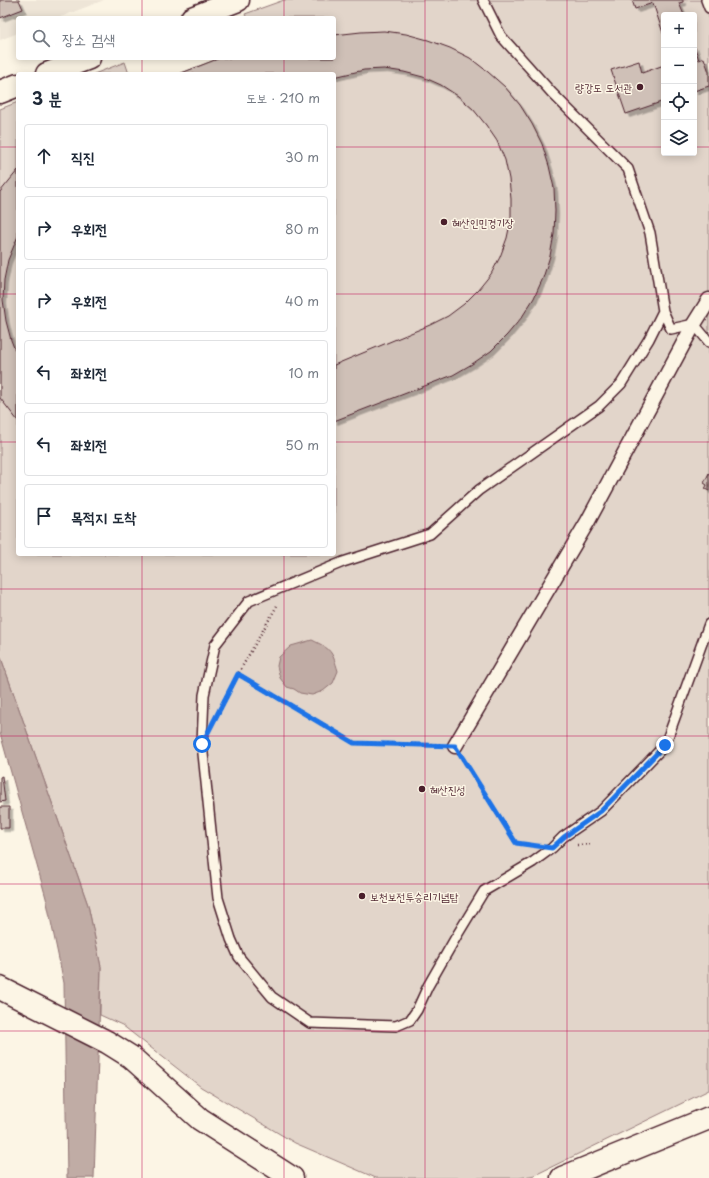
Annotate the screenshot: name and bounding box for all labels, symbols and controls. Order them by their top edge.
map controls [661,12,697,156]
button: + [661,12,697,48]
search box [16,16,336,60]
icon: search [30,27,52,49]
text: 장소 검색 [62,27,115,50]
button: − [661,48,697,84]
place label: 량강도 도서관 [575,79,632,96]
marker: 량강도 도서관 [635,82,645,92]
button: locate [661,84,697,120]
text: 3 분 [32,85,62,111]
text: 도보 · 210 m [246,88,320,107]
button: layers [661,120,697,156]
icon: ahead [33,145,55,167]
text: 직진 [71,145,95,168]
text: 30 m [285,147,319,166]
place label: 혜산인민경기장 [452,214,514,231]
icon: right [33,217,55,239]
text: 우회전 [71,217,107,240]
marker: 혜산인민경기장 [439,217,449,227]
text: 80 m [285,219,319,238]
icon: right [33,289,55,311]
text: 우회전 [71,289,107,312]
text: 40 m [285,291,319,310]
icon: left [33,361,55,383]
text: 좌회전 [71,361,107,384]
text: 10 m [289,363,319,382]
icon: left [33,433,55,455]
text: 좌회전 [71,433,107,456]
text: 50 m [285,435,319,454]
icon: arrive [33,505,55,527]
text: 목적지 도착 [71,505,136,528]
route start [193,735,211,753]
route end [656,736,674,754]
place label: 혜산진성 [430,781,465,798]
marker: 혜산진성 [417,784,427,794]
place label: 보천보전투승리기념탑 [370,888,459,905]
marker: 보천보전투승리기념탑 [357,891,367,901]

